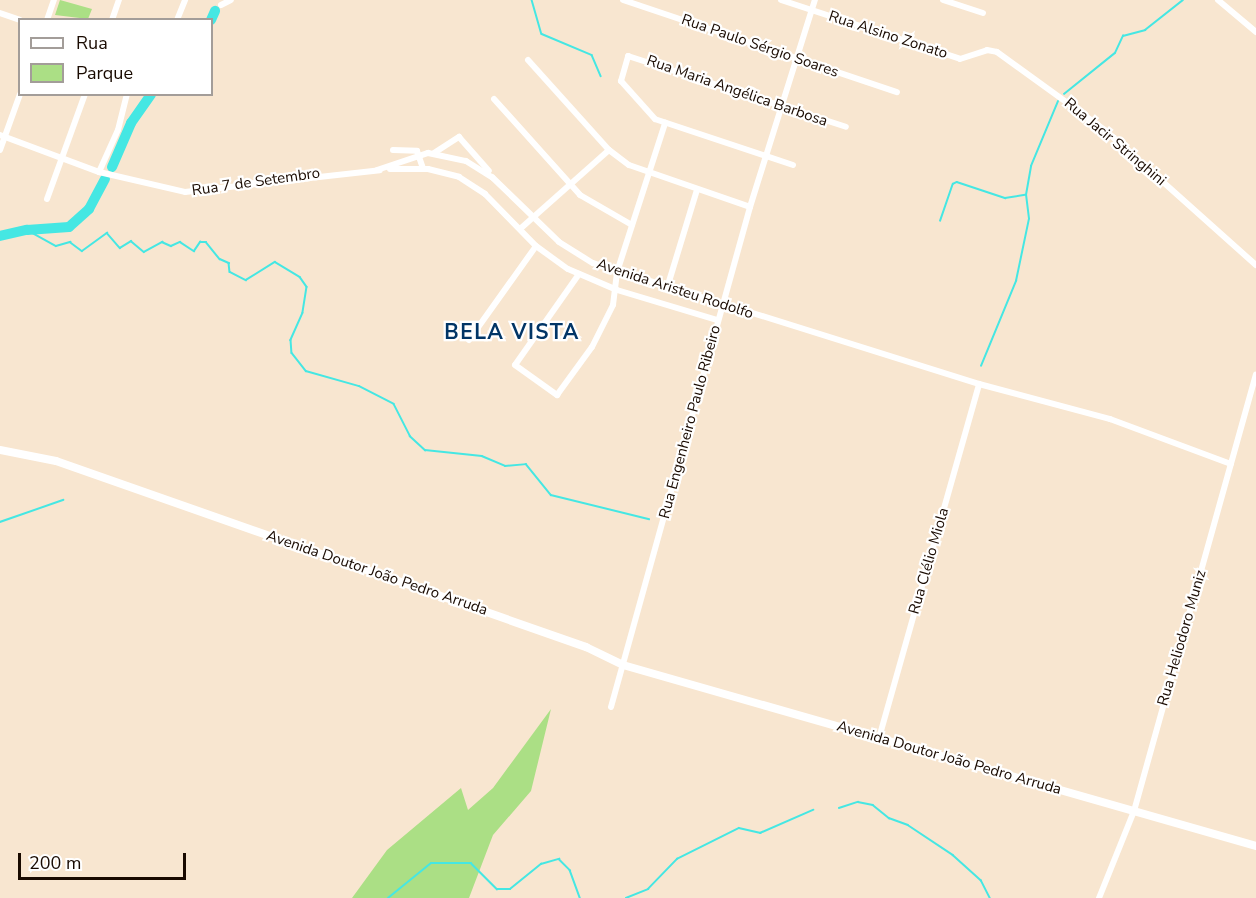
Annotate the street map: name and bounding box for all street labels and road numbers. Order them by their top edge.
street label: Rua Alsino Zonato [826,7,950,63]
street label: Rua Paulo Sérgio Soares [679,11,841,81]
street label: Rua Maria Angélica Barbosa [644,52,830,130]
street label: Rua Jacir Stringhini [1060,94,1170,190]
street label: Rua 7 de Setembro [191,164,321,200]
street label: Avenida Aristeu Rodolfo [594,255,756,323]
street label: Rua Engenheiro Paulo Ribeiro [655,323,725,521]
street label: Rua Clélio Miola [905,506,953,616]
street label: Avenida Doutor João Pedro Arruda [264,527,490,619]
street label: Rua Heliodoro Muniz [1154,568,1210,708]
street label: Avenida Doutor João Pedro Arruda [835,717,1063,799]

